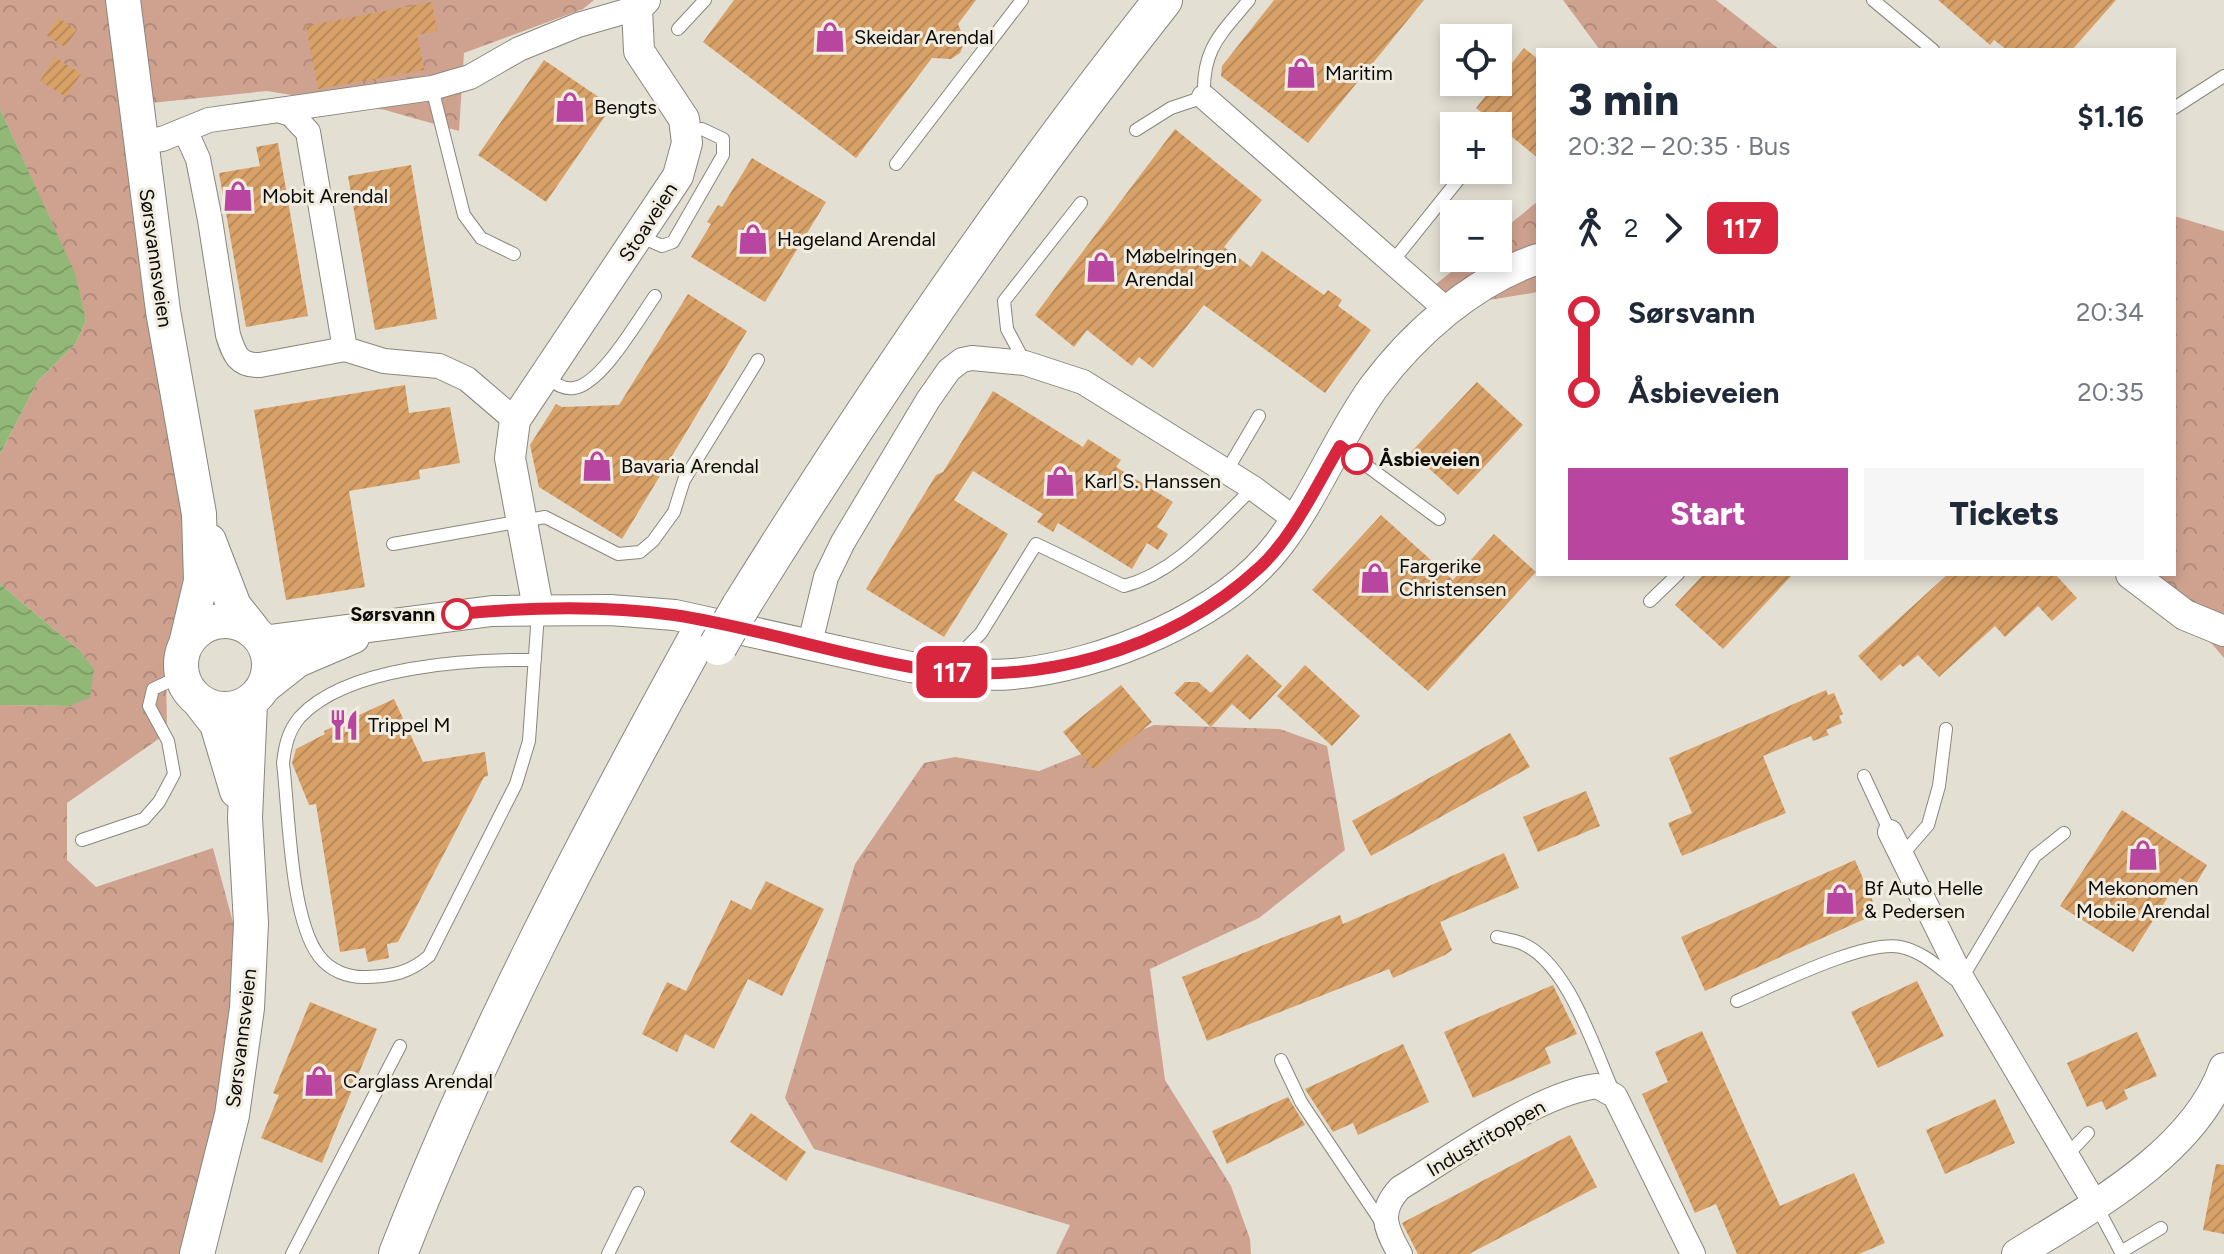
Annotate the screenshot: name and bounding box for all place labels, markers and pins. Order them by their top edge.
shop icon: Skeidar Arendal [813,20,847,54]
place label: Skeidar Arendal [854,25,994,49]
shop icon: Maritim [1284,56,1318,90]
place label: Maritim [1325,61,1393,85]
shop icon: Bengts [553,90,587,124]
place label: Bengts [594,95,657,119]
shop icon: Mobit Arendal [221,179,255,213]
place label: Mobit Arendal [262,184,388,208]
shop icon: Hageland Arendal [736,222,770,256]
place label: Hageland Arendal [777,227,936,251]
place label: Møbelringen Arendal [1125,244,1237,291]
shop icon: Møbelringen Arendal [1084,250,1118,284]
marker: Åsbieveien [1342,444,1372,474]
place label: Åsbieveien [1379,447,1480,471]
shop icon: Bavaria Arendal [580,449,614,483]
place label: Bavaria Arendal [621,454,759,478]
shop icon: Karl S. Hanssen [1043,464,1077,498]
place label: Karl S. Hanssen [1084,469,1221,493]
place label: Fargerike Christensen [1399,554,1506,601]
shop icon: Fargerike Christensen [1358,561,1392,595]
marker: Sørsvann [442,599,472,629]
place label: Sørsvann [350,602,435,626]
restaurant icon: Trippel M [327,708,361,742]
place label: Trippel M [368,713,450,737]
shop icon: Mekonomen Mobile Arendal [2126,838,2160,872]
place label: Bf Auto Helle & Pedersen [1864,876,1983,923]
place label: Mekonomen Mobile Arendal [2076,876,2210,923]
shop icon: Bf Auto Helle & Pedersen [1823,882,1857,916]
shop icon: Carglass Arendal [302,1064,336,1098]
place label: Carglass Arendal [343,1069,493,1093]

